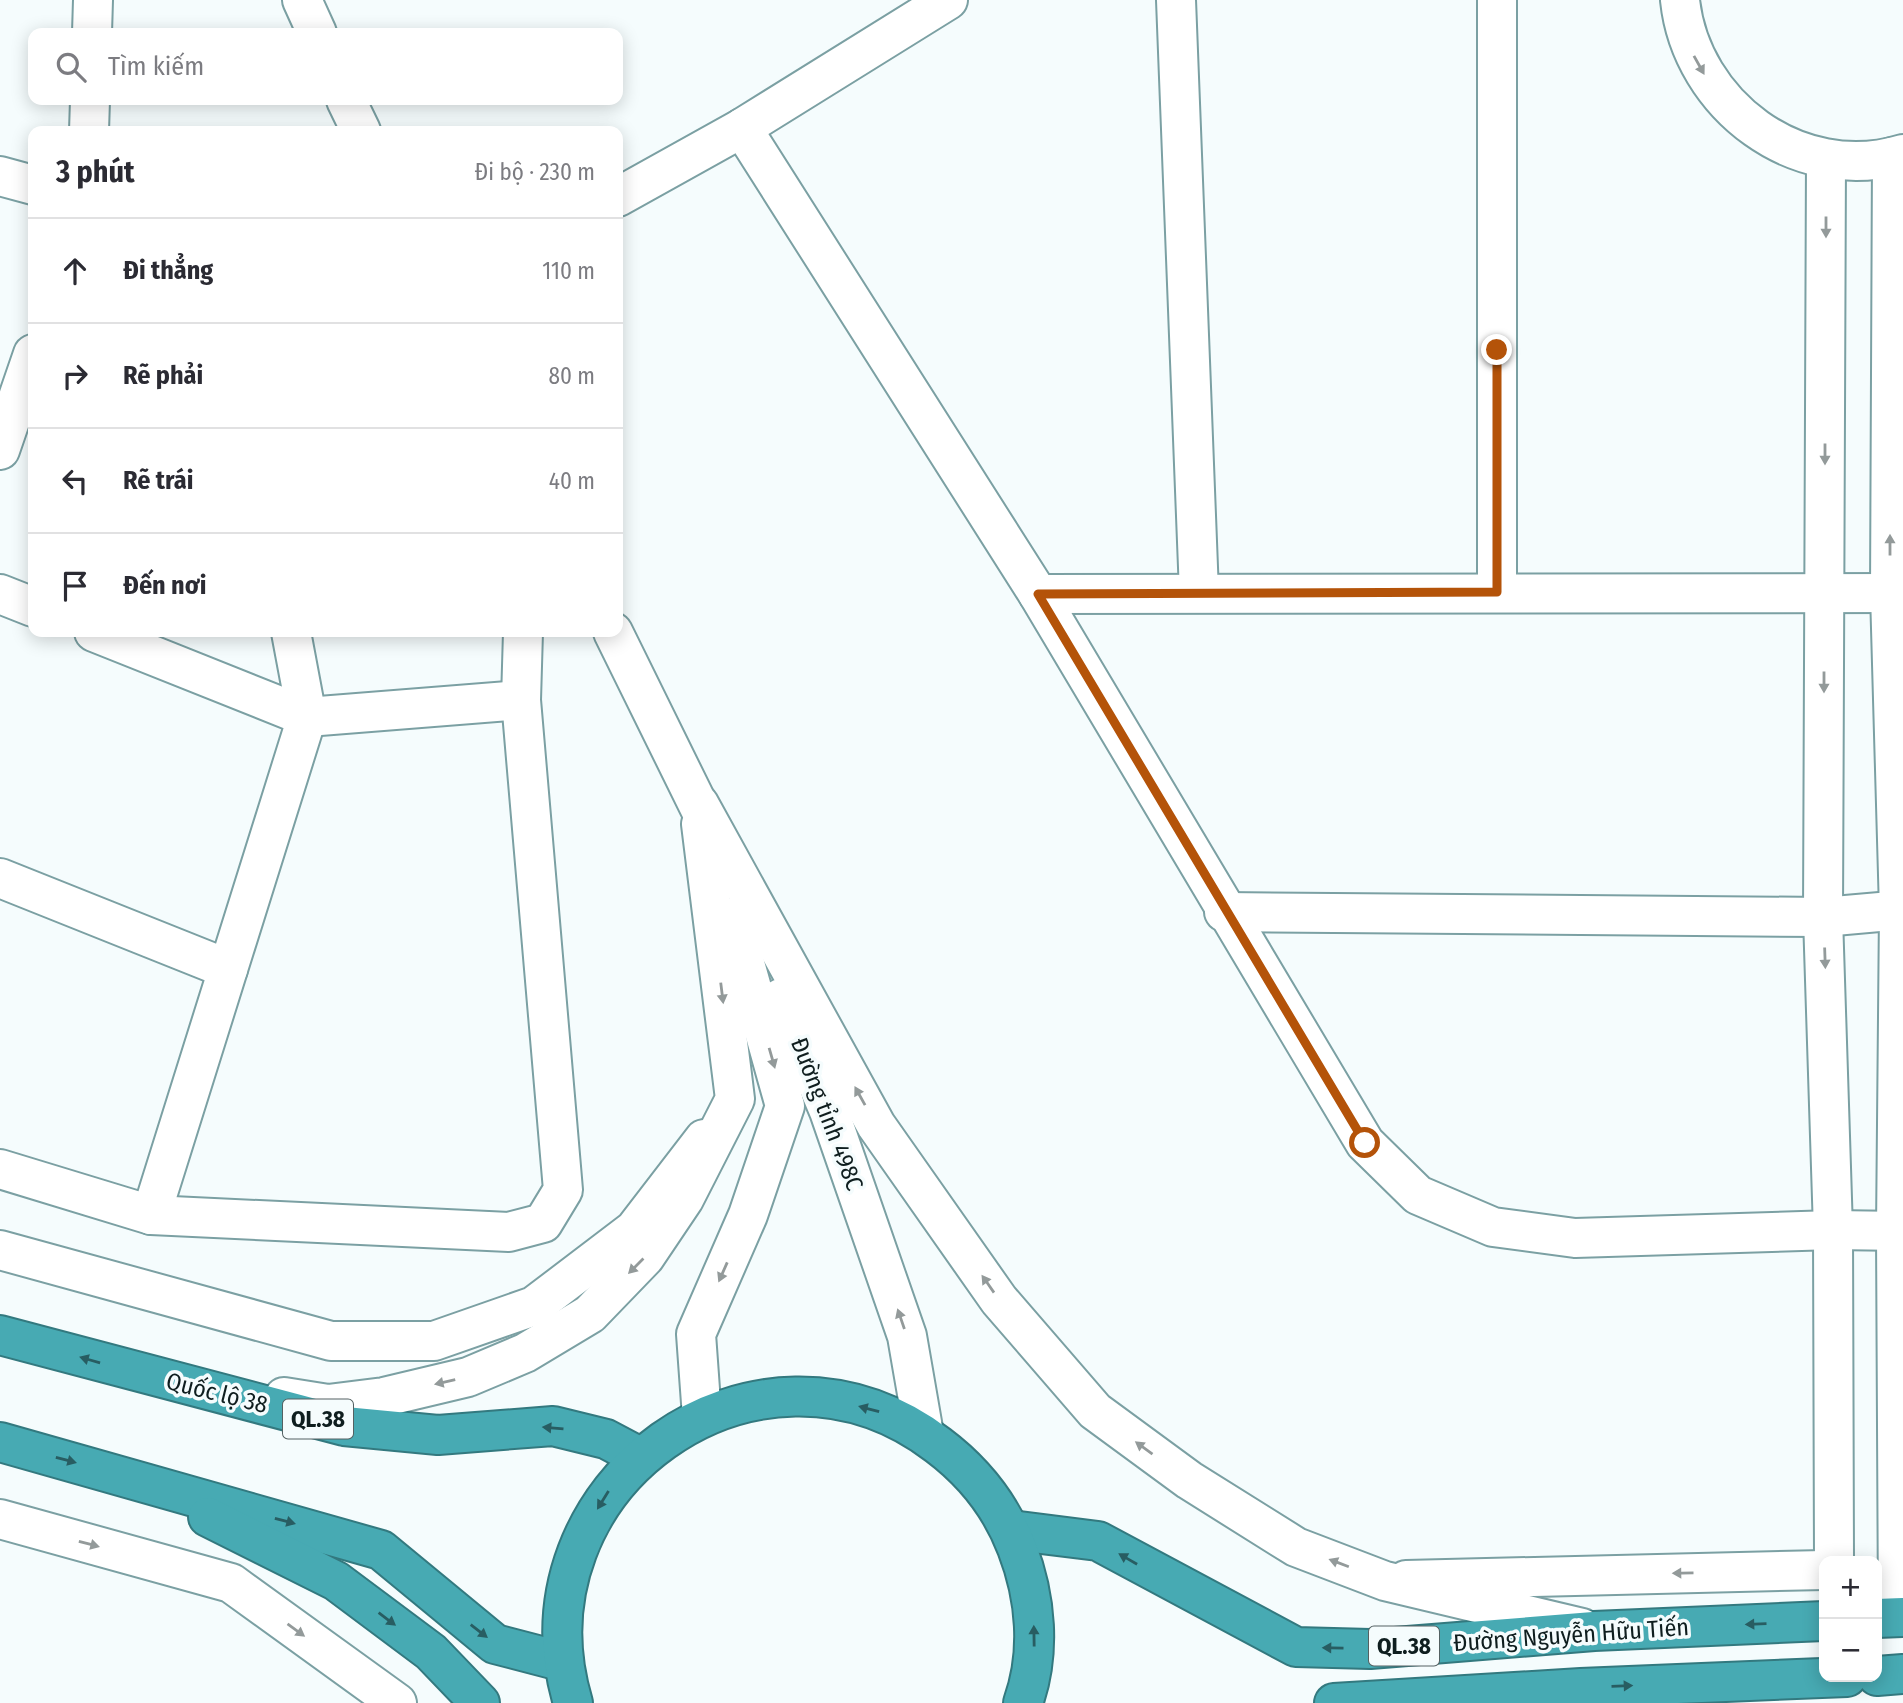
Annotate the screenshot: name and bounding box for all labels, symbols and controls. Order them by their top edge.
search box [28,28,623,105]
icon: search [52,48,90,86]
text: Tìm kiếm [108,51,204,82]
one-way arrow [1693,55,1705,75]
text: 3 phút [56,154,135,190]
text: Đi bộ · 230 m [475,158,595,186]
one-way arrow [1820,216,1832,238]
icon: ahead [56,252,94,290]
text: Đi thẳng [123,255,213,286]
text: 110 m [542,257,595,285]
route end [1481,334,1512,365]
icon: right [56,357,94,395]
text: Rẽ phải [123,360,203,391]
text: 80 m [548,362,595,390]
one-way arrow [1819,444,1831,466]
icon: left [56,462,94,500]
text: Rẽ trái [123,465,193,496]
text: 40 m [549,467,595,495]
one-way arrow [1884,533,1896,555]
icon: arrive [56,567,94,605]
text: Đến nơi [123,570,206,601]
one-way arrow [1818,671,1830,693]
one-way arrow [1819,948,1830,970]
one-way arrow [716,983,727,1005]
street label: Đường tỉnh 498C [785,1034,869,1194]
one-way arrow [767,1047,778,1069]
one-way arrow [854,1087,866,1106]
route start [1349,1127,1380,1158]
one-way arrow [628,1258,645,1275]
one-way arrow [717,1262,728,1283]
one-way arrow [981,1275,995,1293]
one-way arrow [895,1308,906,1329]
one-way arrow [79,1354,101,1365]
street label: Quốc lộ 38 [163,1367,271,1419]
one-way arrow [434,1377,456,1388]
road number: QL.38 [283,1400,353,1438]
one-way arrow [858,1403,880,1414]
one-way arrow [542,1422,564,1433]
one-way arrow [1135,1441,1153,1455]
one-way arrow [56,1456,77,1466]
one-way arrow [597,1490,610,1509]
one-way arrow [274,1516,296,1527]
one-way arrow [79,1539,101,1550]
one-way arrow [1119,1552,1138,1565]
map controls [1819,1556,1882,1682]
button: + [1819,1556,1882,1619]
one-way arrow [1328,1558,1349,1569]
one-way arrow [1671,1567,1693,1579]
one-way arrow [378,1612,396,1626]
street label: Đường Nguyễn Hữu Tiến [1452,1613,1690,1657]
one-way arrow [1745,1619,1767,1630]
button: − [1819,1619,1882,1682]
one-way arrow [287,1623,305,1637]
one-way arrow [469,1624,487,1639]
one-way arrow [1028,1625,1039,1647]
road number: QL.38 [1369,1626,1439,1666]
one-way arrow [1322,1642,1344,1654]
one-way arrow [1611,1680,1633,1691]

